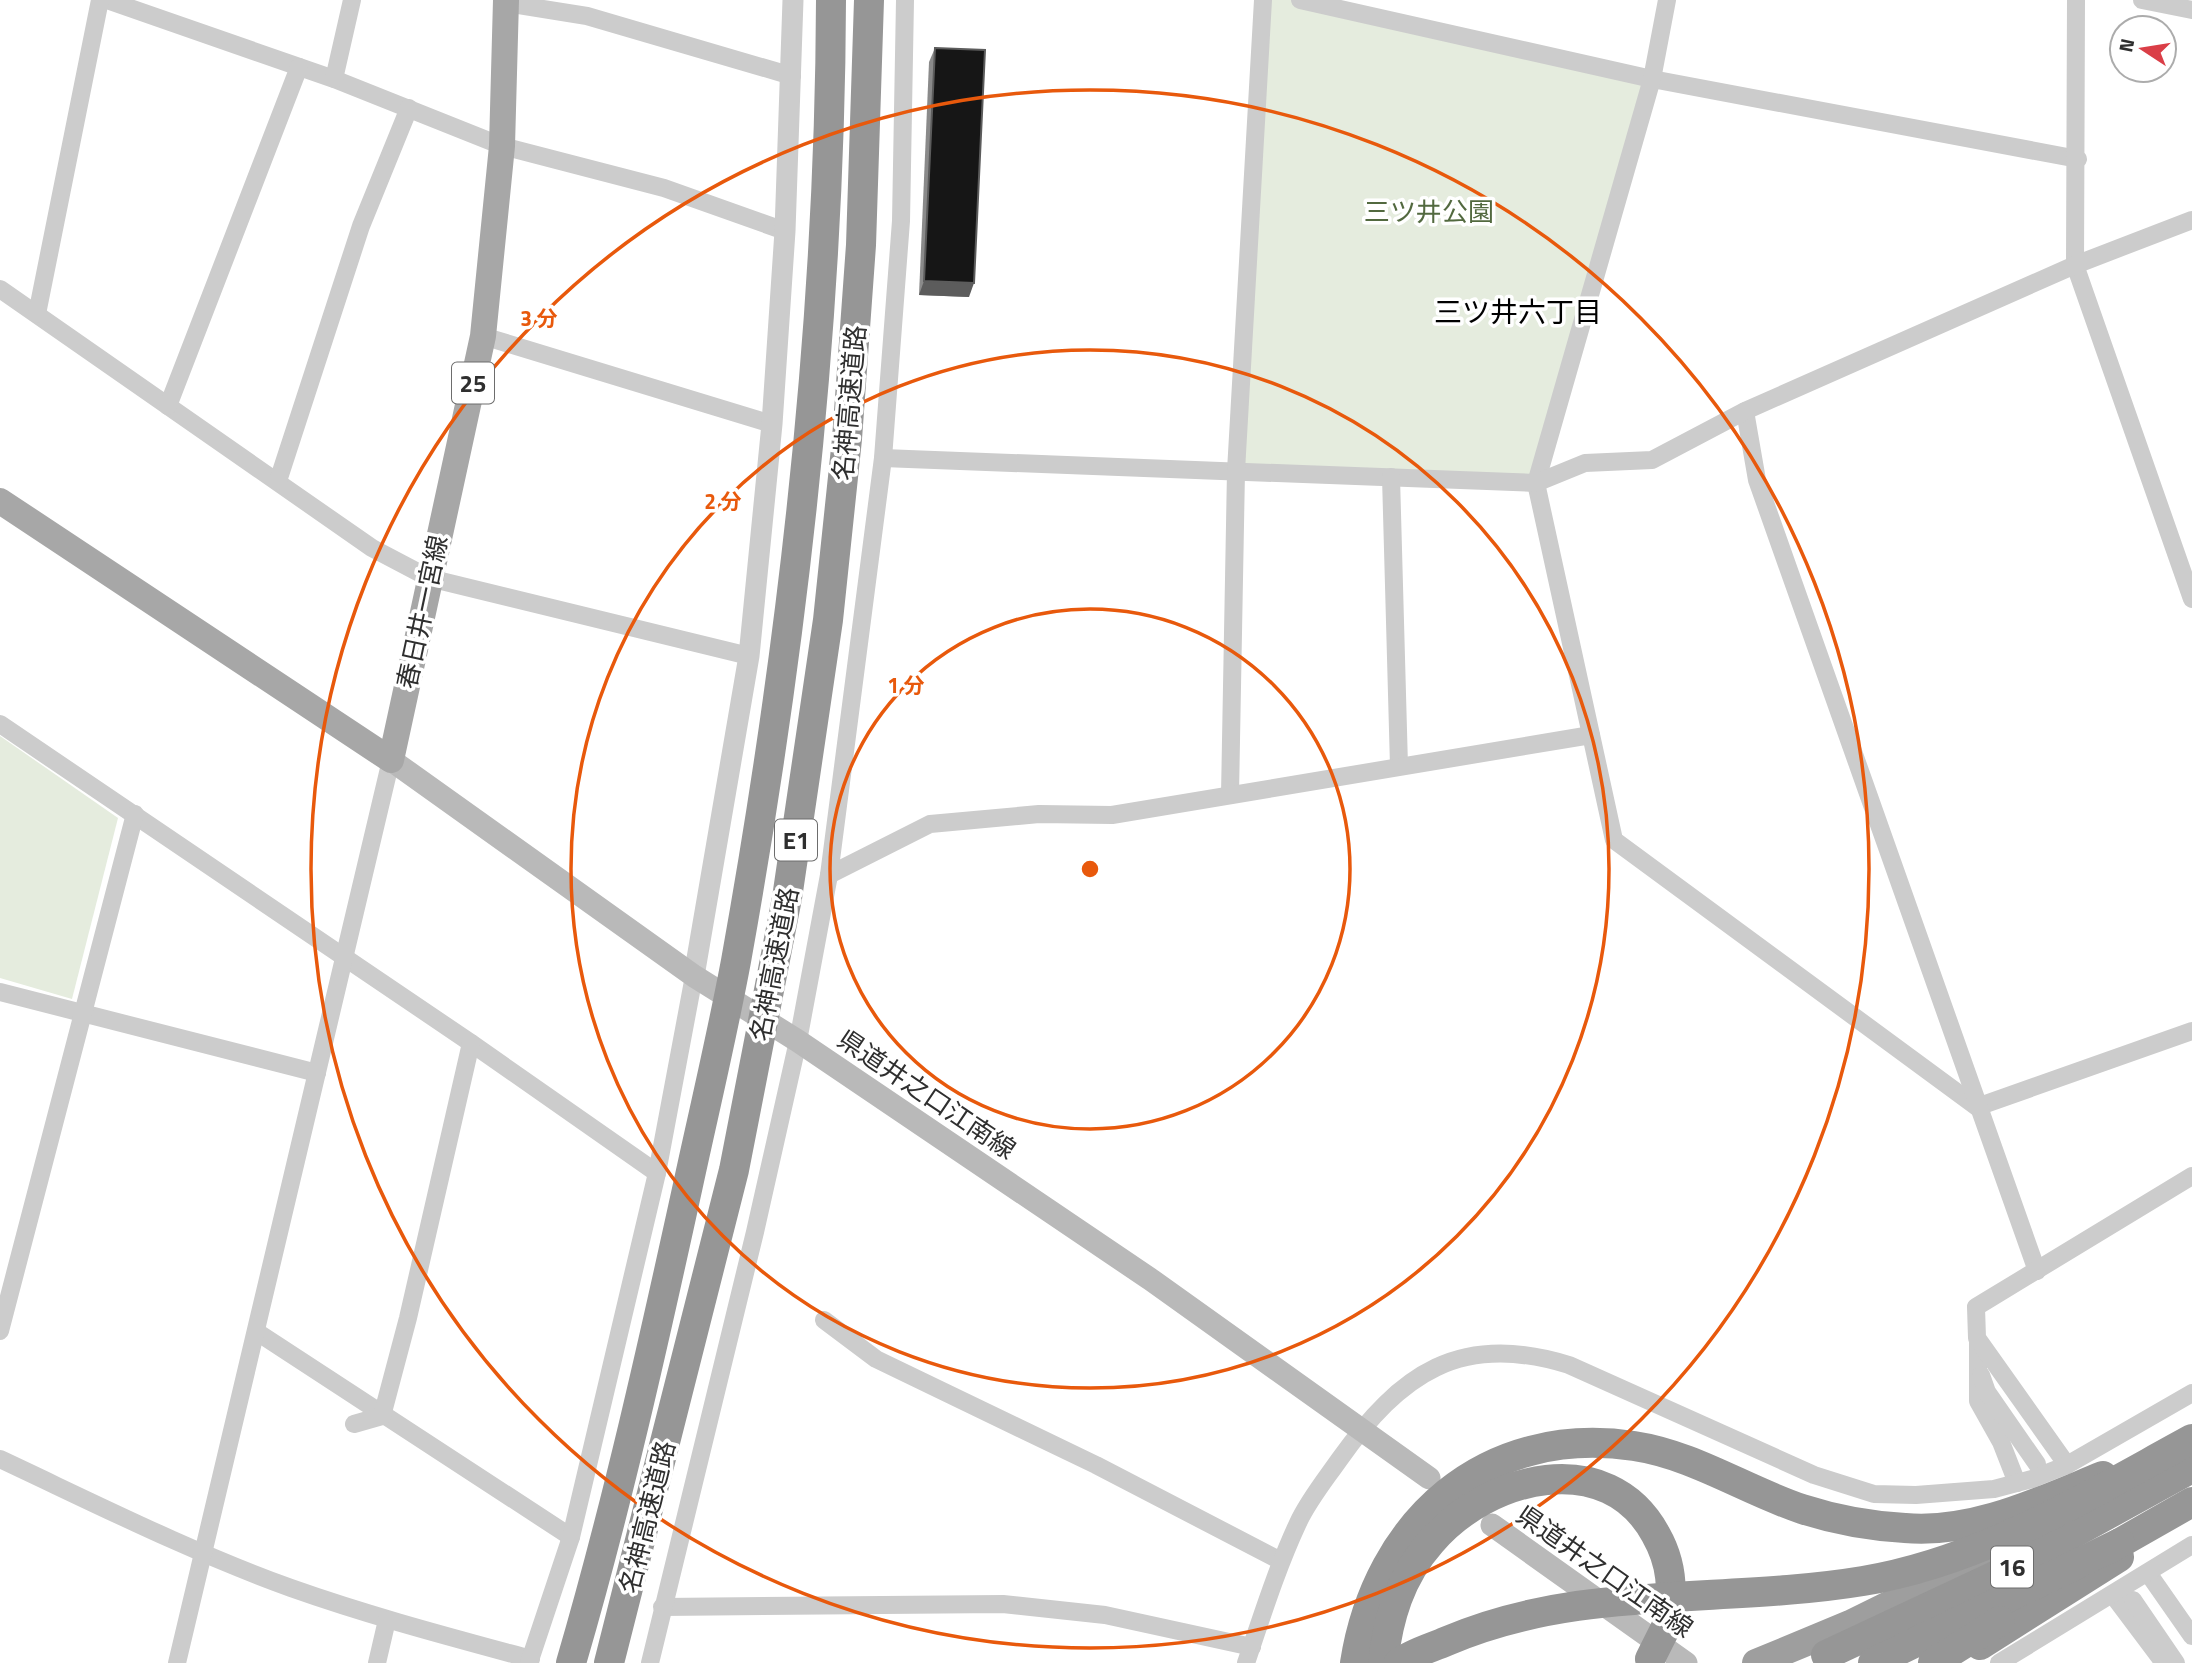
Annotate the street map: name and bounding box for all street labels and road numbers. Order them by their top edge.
street label: 名神高速道路 [823,324,875,482]
road number: 25 [452,362,494,404]
street label: 春日井一宮線 [387,532,457,692]
road number: E1 [775,820,817,860]
street label: 名神高速道路 [740,884,808,1044]
street label: 県道井之口江南線 [830,1020,1024,1168]
street label: 名神高速道路 [609,1437,685,1597]
street label: 県道井之口江南線 [1509,1495,1701,1647]
road number: 16 [1991,1546,2033,1588]

